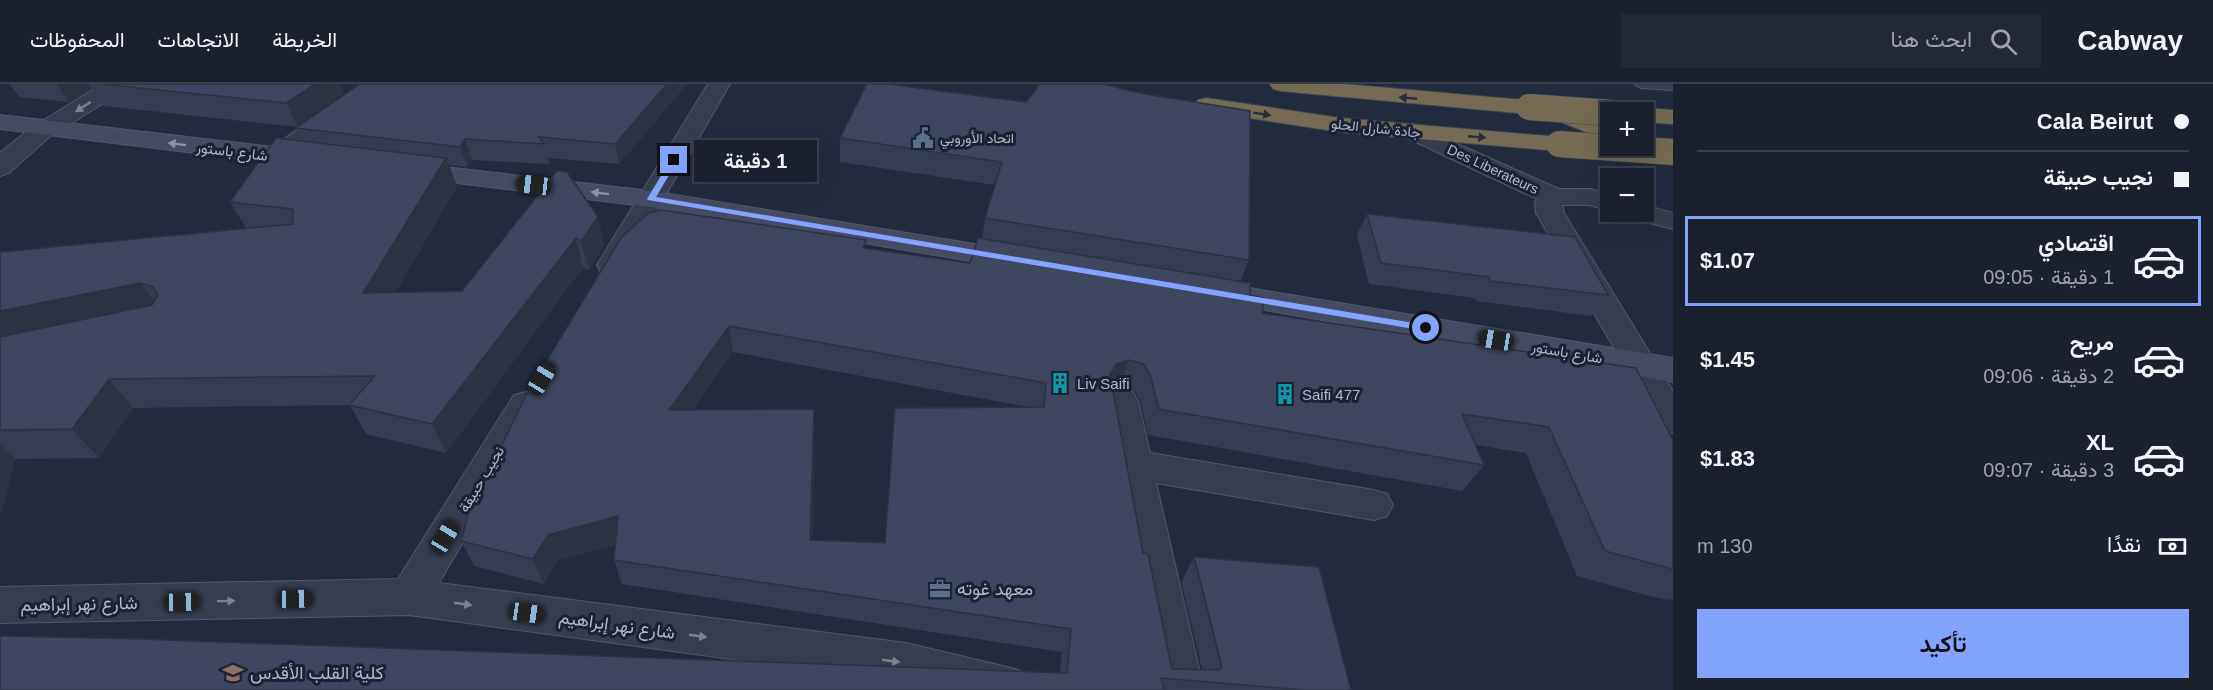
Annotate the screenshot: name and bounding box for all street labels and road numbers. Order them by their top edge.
street label: جادة شارل الحلو [1330,115,1421,143]
street label: شارع باستور [194,138,269,167]
street label: Des Liberateurs [1445,141,1541,197]
street label: شارع باستور [1529,337,1604,370]
street label: نجيب حبيقة [455,443,508,516]
street label: شارع نهر إبراهيم [20,593,138,617]
street label: شارع نهر إبراهيم [557,607,676,645]

